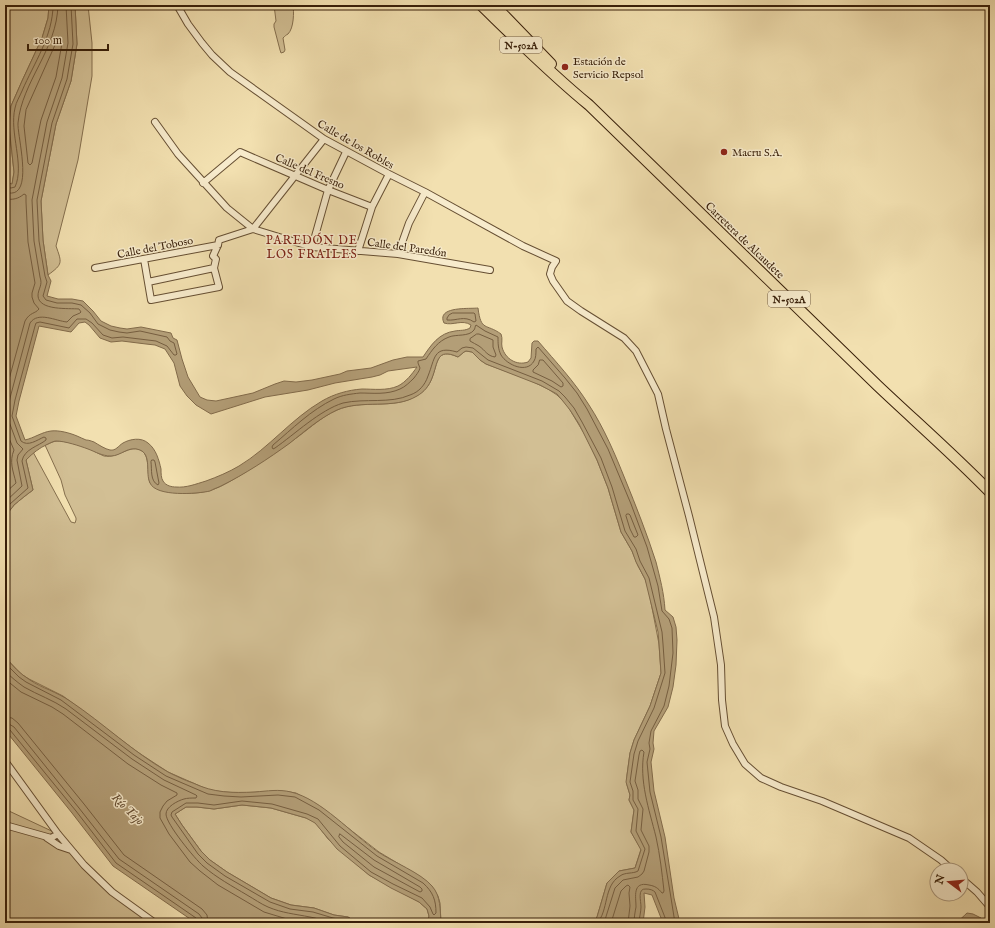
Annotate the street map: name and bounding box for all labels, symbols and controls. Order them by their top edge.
scale bar [28,26,108,52]
text: 100 m [34,33,62,48]
road number: N-502A [500,37,542,53]
place label: Estación de Servicio Repsol [573,55,644,82]
marker: Estación de Servicio Repsol [560,62,570,72]
street label: Calle de los Robles [315,117,397,173]
place label: Macru S.A. [732,146,782,160]
marker: Macru S.A. [719,147,729,157]
street label: Calle del Fresno [273,151,346,193]
street label: Carretera de Alcaudete [702,199,787,282]
district label: PAREDÓN DE LOS FRAILES [266,232,358,262]
street label: Calle del Toboso [116,234,194,262]
street label: Calle del Paredón [366,235,448,261]
road number: N-502A [768,291,810,307]
water label: Río Tajo [108,790,147,829]
north arrow [929,862,969,902]
text: N [932,873,949,887]

